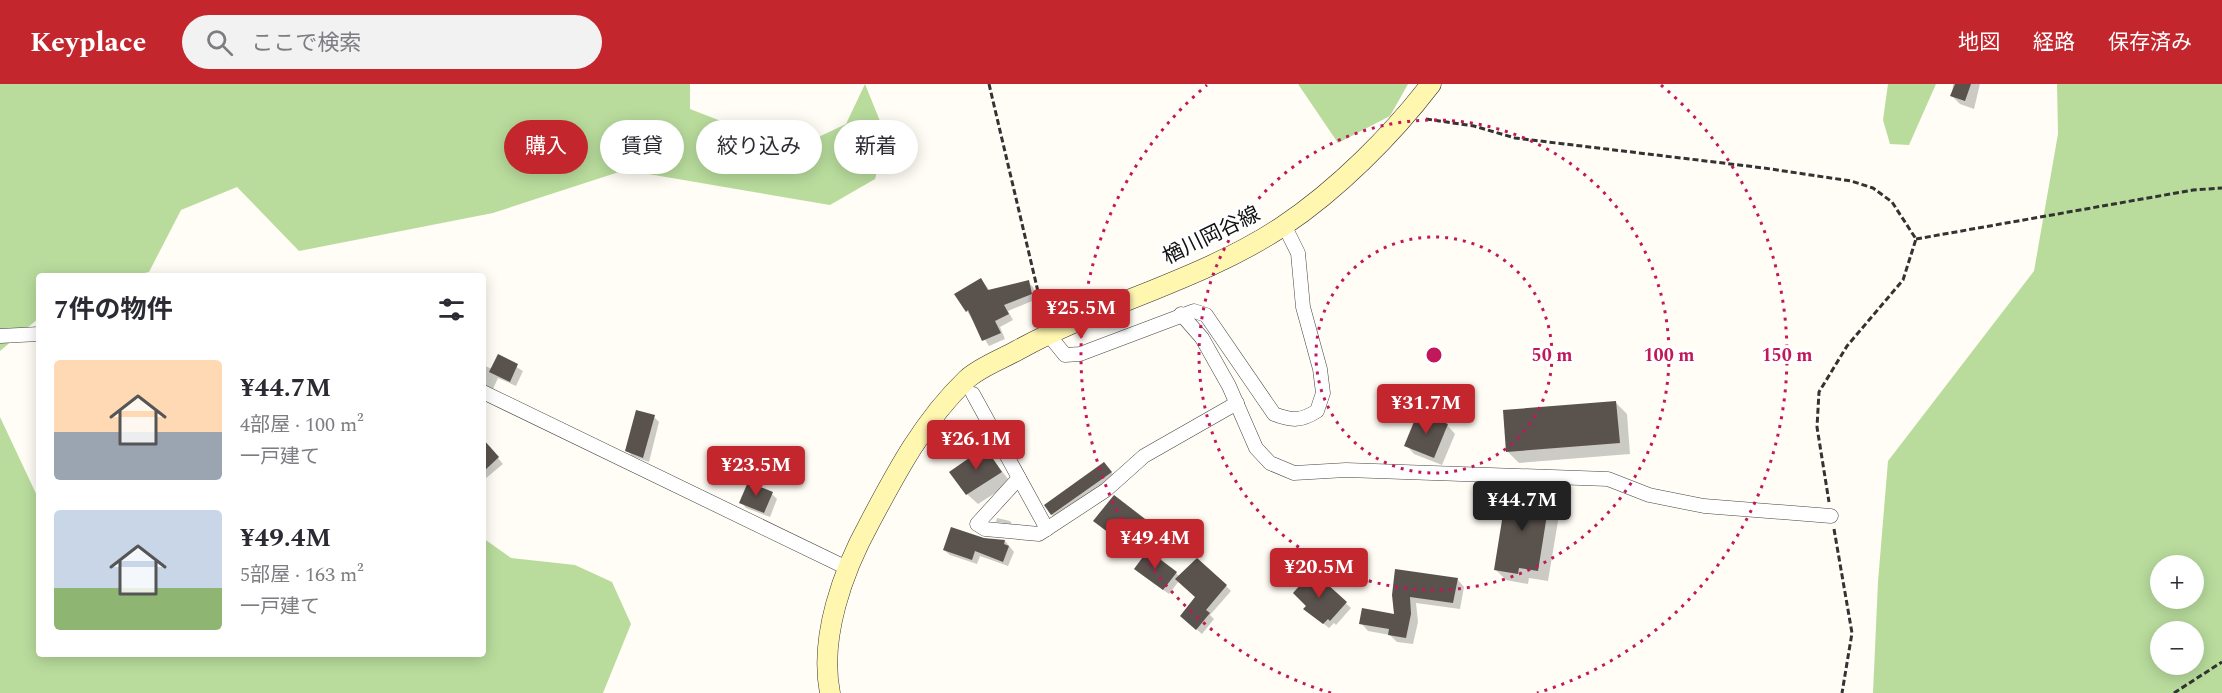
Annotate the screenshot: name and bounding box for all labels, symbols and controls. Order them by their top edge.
search box [182,15,602,69]
text: Keyplace [30,21,146,64]
icon: search [203,26,236,59]
text: ここで検索 [251,27,361,60]
text: 地図 [1958,27,2000,59]
text: 経路 [2033,27,2075,59]
text: 保存済み [2108,27,2192,59]
chip: 購入 [504,120,588,174]
chip: 賃貸 [600,120,684,174]
chip: 絞り込み [696,120,822,174]
chip: 新着 [834,120,918,174]
street label: 楢川岡谷線 [1157,199,1266,273]
pin: ¥25.5M [1032,289,1130,340]
text: 7件の物件 [54,290,173,330]
icon: filters [435,293,468,326]
text: ¥25.5M [1046,293,1116,323]
text: 50 m [1532,342,1572,369]
text: 100 m [1643,342,1695,369]
text: 150 m [1761,342,1813,369]
centre of rings [1424,345,1444,365]
text: ¥44.7M [240,368,331,408]
icon: home [102,384,174,456]
pin: ¥31.7M [1377,384,1475,435]
text: ¥31.7M [1391,388,1461,418]
text: 4部屋 · 100 m² [240,410,364,440]
pin: ¥26.1M [927,420,1025,471]
text: ¥26.1M [941,424,1011,454]
text: 一戸建て [240,442,320,472]
pin: ¥23.5M [707,446,805,497]
text: ¥23.5M [721,450,791,480]
pin: ¥44.7M [1473,481,1571,532]
text: ¥44.7M [1487,485,1557,515]
text: ¥49.4M [240,518,331,558]
pin: ¥49.4M [1106,519,1204,570]
text: ¥49.4M [1120,523,1190,553]
icon: home [102,534,174,606]
pin: ¥20.5M [1270,548,1368,599]
text: ¥20.5M [1284,552,1354,582]
map controls [2150,555,2204,675]
button: + [2150,555,2204,609]
text: 5部屋 · 163 m² [240,560,364,590]
text: 一戸建て [240,592,320,622]
button: − [2150,621,2204,675]

